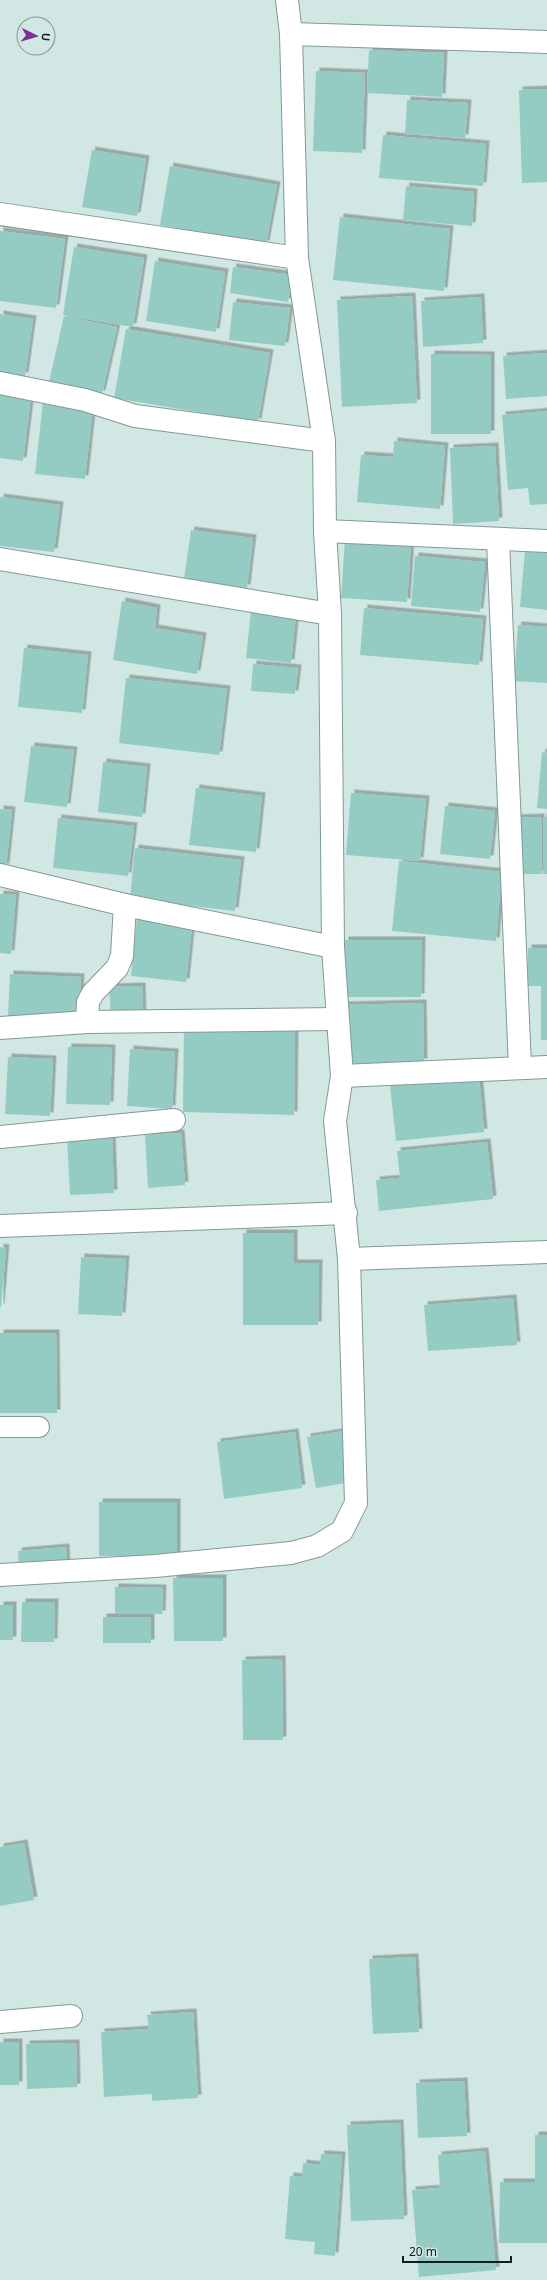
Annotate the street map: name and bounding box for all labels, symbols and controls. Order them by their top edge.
north arrow [16,16,56,56]
text: U [39,32,54,42]
scale bar [403,2238,511,2264]
text: 20 m [409,2243,437,2260]

